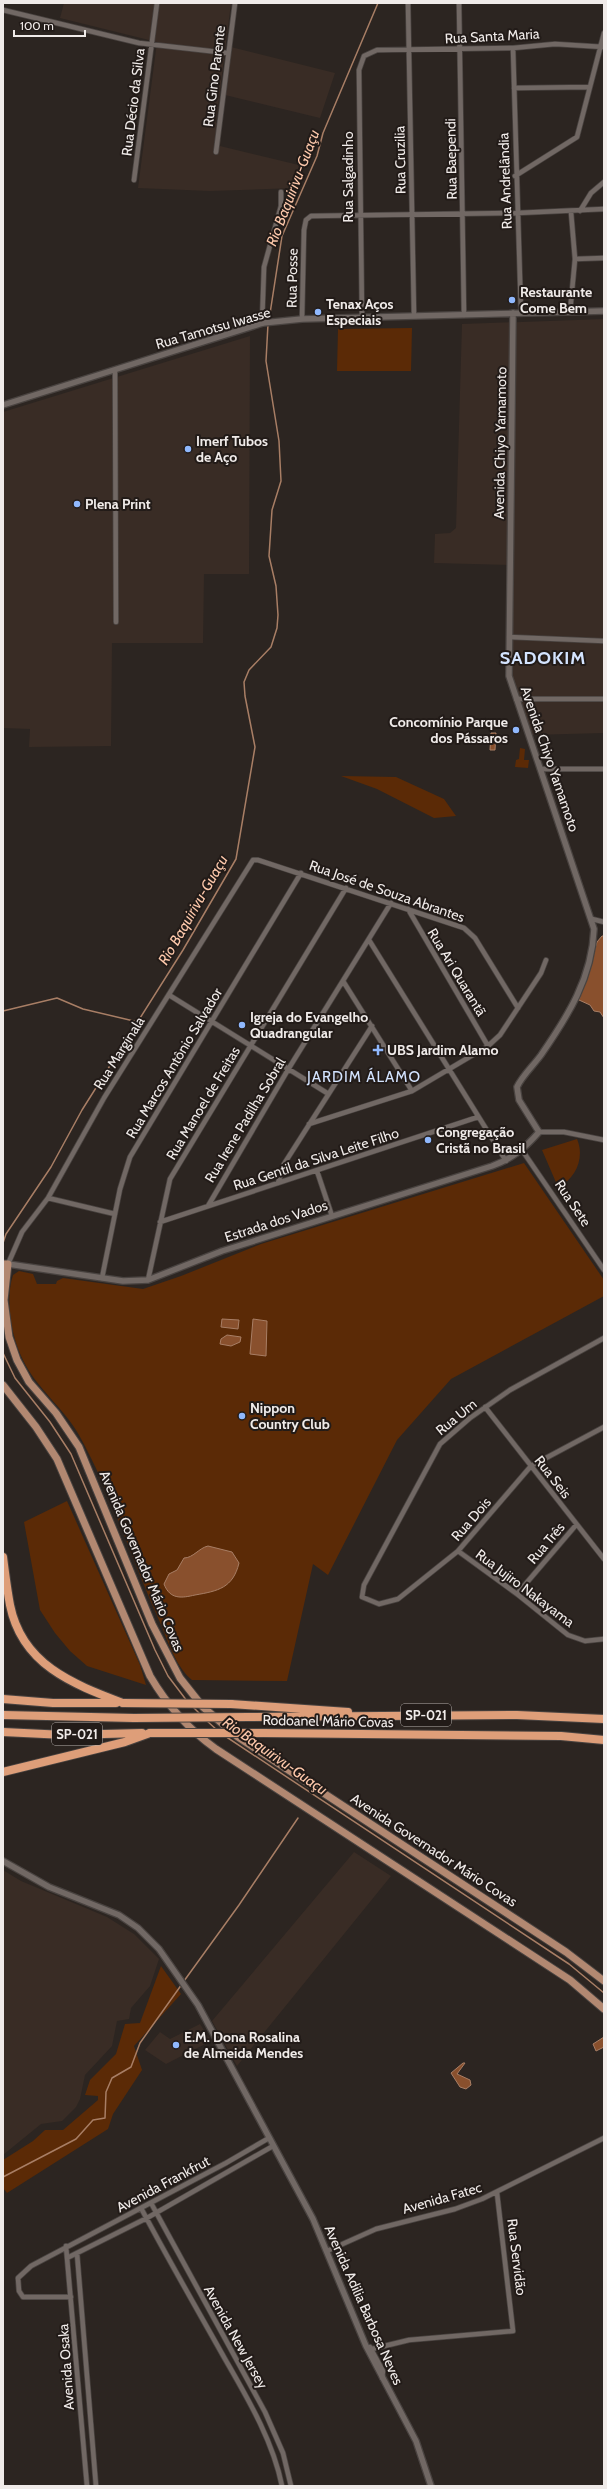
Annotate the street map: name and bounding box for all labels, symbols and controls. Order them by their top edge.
scale bar [14,12,85,38]
text: 100 m [20,18,54,33]
street label: Rua Gino Parente [199,24,229,128]
street label: Rua Santa Maria [444,25,540,47]
street label: Rua Décio da Silva [117,47,149,157]
street label: Rua Baependi [441,118,461,200]
street label: Rua Cruzilia [390,125,410,194]
water label: Rio Baquirivu-Guaçu [262,127,324,249]
street label: Rua Salgadinho [339,131,357,223]
street label: Rua Andrelândia [494,132,516,229]
street label: Rua Posse [282,248,302,308]
place label: Restaurante Come Bem [520,283,592,317]
place label: Tenax Aços Especiais [326,295,394,329]
marker: Restaurante Come Bem [507,295,517,305]
street label: Rua Tamotsu Iwasse [153,303,273,353]
marker: Tenax Aços Especiais [313,307,323,317]
street label: Avenida Chiyo Yamamoto [490,366,510,519]
place label: Imerf Tubos de Aço [196,432,268,466]
marker: Imerf Tubos de Aço [183,444,193,454]
place label: Plena Print [85,495,151,513]
marker: Plena Print [72,499,82,509]
district label: SADOKIM [500,647,586,669]
street label: Avenida Chiyo Yamamoto [517,684,583,834]
place label: Concomínio Parque dos Pássaros [389,713,508,747]
marker: Concomínio Parque dos Pássaros [511,725,521,735]
water label: Rio Baquirivu-Guaçu [154,852,232,968]
street label: Rua José de Souza Abrantes [307,856,467,926]
street label: Rua Ari Quarantã [424,925,491,1020]
street label: Rua Marcos Antônio Salvador [122,984,226,1142]
place label: Igreja do Evangelho Quadrangular [250,1008,368,1042]
street label: Rua Marginala [89,1013,149,1093]
marker: Igreja do Evangelho Quadrangular [237,1020,247,1030]
place label: UBS Jardim Alamo [387,1041,498,1059]
street label: Rua Manoel de Freitas [162,1043,244,1163]
marker: UBS Jardim Alamo [372,1044,384,1056]
street label: Rua Irene Padilha Sobral [201,1054,290,1186]
district label: JARDIM ÁLAMO [306,1067,421,1086]
place label: Congregação Cristã no Brasil [436,1123,526,1157]
street label: Rua Gentil da Silva Leite Filho [231,1124,401,1194]
marker: Congregação Cristã no Brasil [423,1135,433,1145]
street label: Rua Sete [551,1176,595,1230]
street label: Estrada dos Vados [222,1196,330,1246]
street label: Rua Um [432,1395,480,1439]
place label: Nippon Country Club [250,1399,330,1433]
marker: Nippon Country Club [237,1411,247,1421]
street label: Rua Seis [531,1452,575,1502]
street label: Avenida Governador Mário Covas [96,1468,188,1654]
street label: Rua Dois [447,1493,495,1545]
street label: Rua Três [523,1518,569,1568]
street label: Rua Jujiro Nakayama [472,1545,578,1631]
road number: SP-021 [401,1704,451,1726]
street label: Rodoanel Mário Covas [262,1711,394,1731]
water label: Rio Baquirivu-Guaçu [219,1713,331,1799]
road number: SP-021 [52,1723,102,1745]
street label: Avenida Governador Mário Covas [347,1789,521,1911]
place label: E.M. Dona Rosalina de Almeida Mendes [184,2028,303,2062]
marker: E.M. Dona Rosalina de Almeida Mendes [171,2040,181,2050]
street label: Avenida Frankfrut [113,2152,213,2216]
street label: Avenida Fatec [400,2178,484,2218]
street label: Rua Servidão [503,2218,531,2297]
street label: Avenida Adilia Barbosa Neves [321,2222,407,2388]
street label: Avenida New Jersey [200,2282,272,2392]
street label: Avenida Osaka [54,2323,78,2411]

